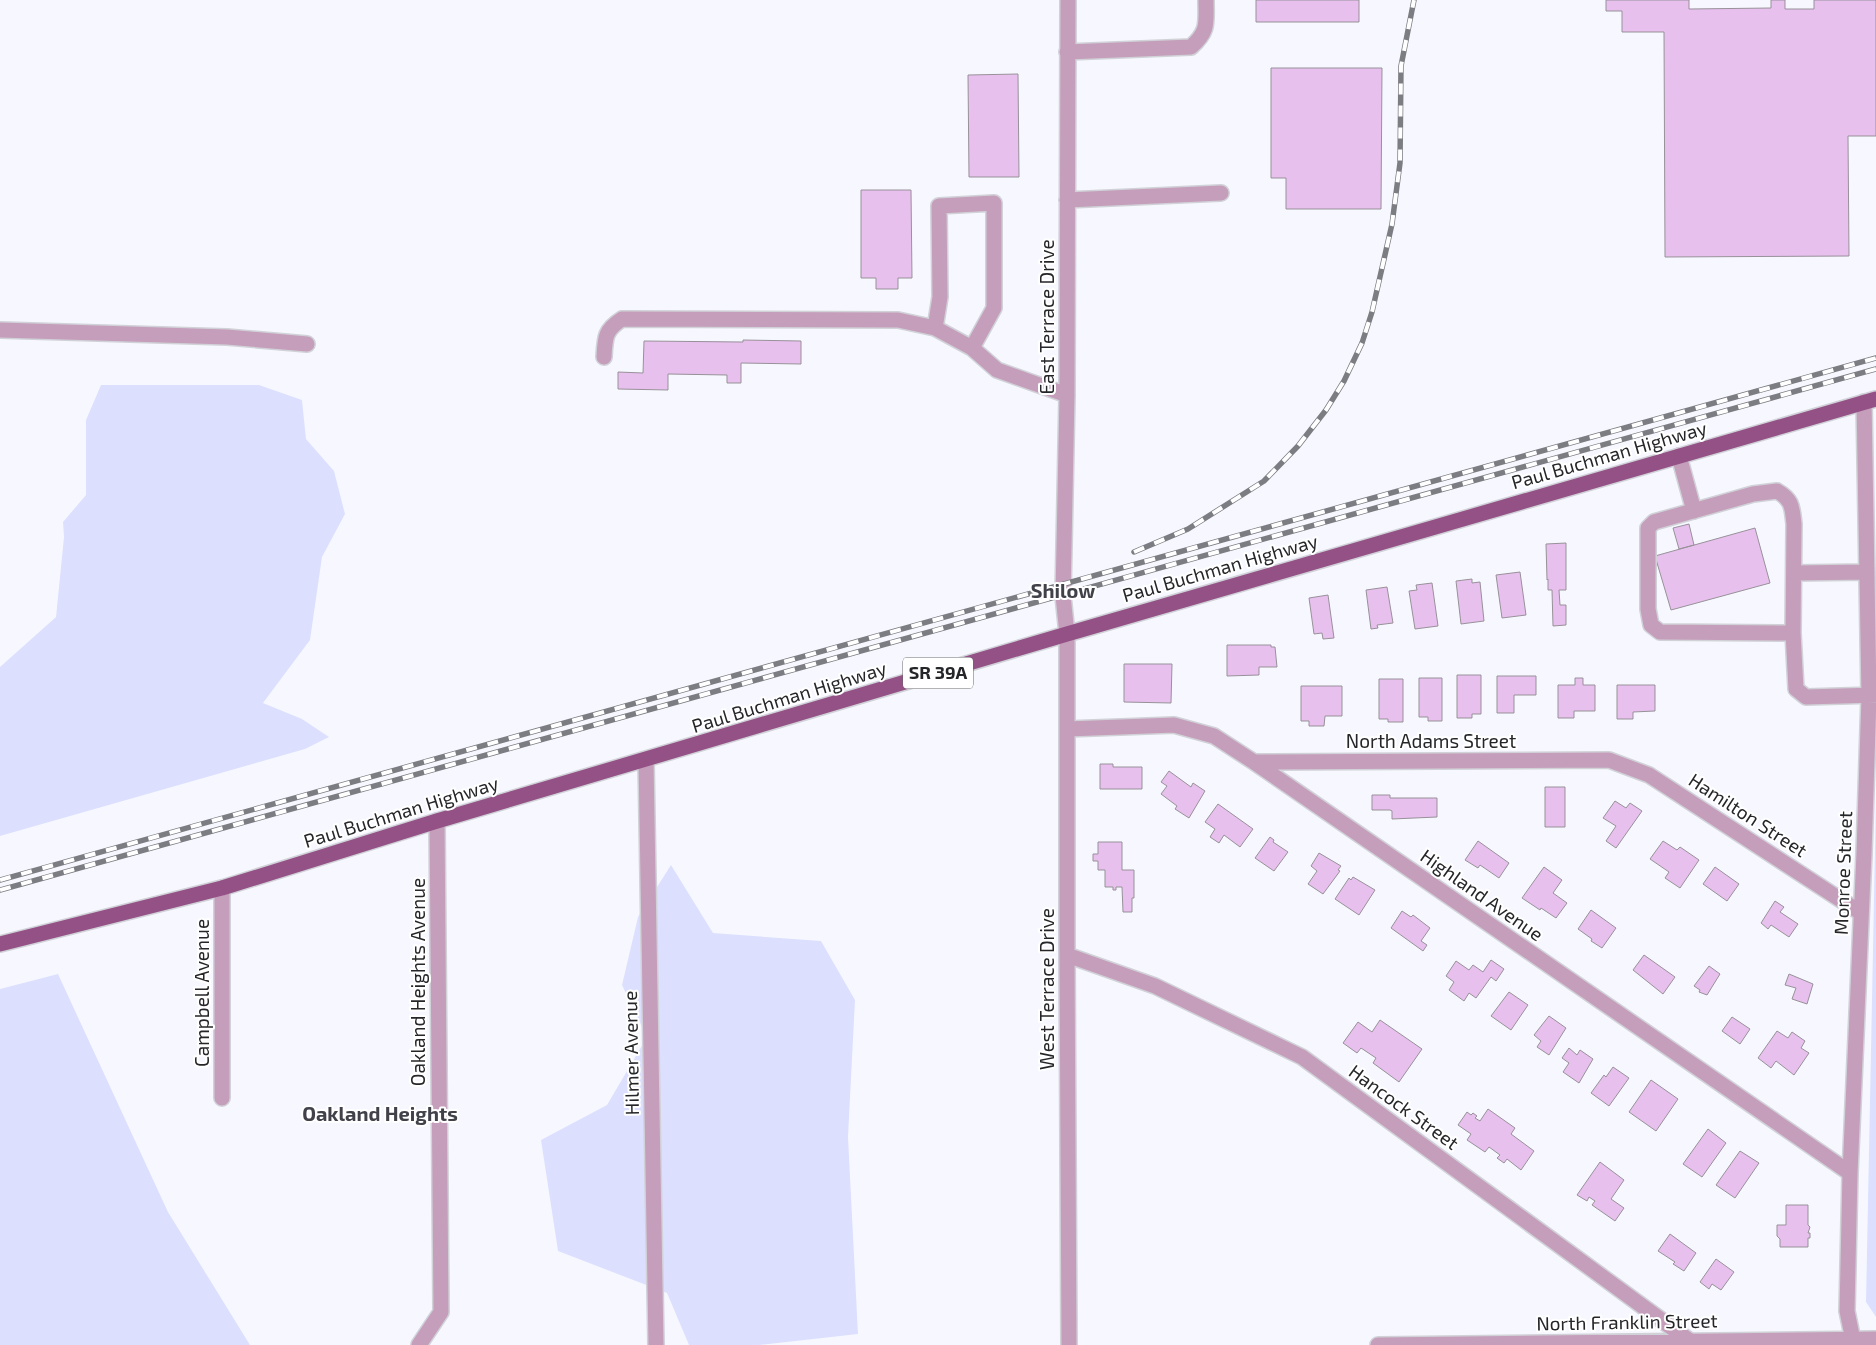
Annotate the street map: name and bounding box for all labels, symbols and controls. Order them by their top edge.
street label: East Terrace Drive [1035,239,1058,395]
street label: Paul Buchman Highway [1508,416,1709,493]
street label: Paul Buchman Highway [1119,529,1320,606]
district label: Shilow [1031,578,1095,602]
street label: Paul Buchman Highway [689,656,889,737]
road number: SR 39A [903,658,973,688]
street label: North Adams Street [1346,729,1516,752]
street label: Hamilton Street [1685,768,1812,861]
street label: Paul Buchman Highway [301,771,501,852]
street label: Monroe Street [1829,811,1856,935]
street label: Highland Avenue [1417,844,1548,945]
street label: Oakland Heights Avenue [406,878,429,1086]
street label: West Terrace Drive [1035,908,1058,1070]
street label: Campbell Avenue [190,919,213,1067]
street label: Hilmer Avenue [618,991,643,1115]
street label: Hancock Street [1345,1059,1464,1154]
district label: Oakland Heights [302,1101,458,1125]
street label: North Franklin Street [1536,1308,1718,1335]

